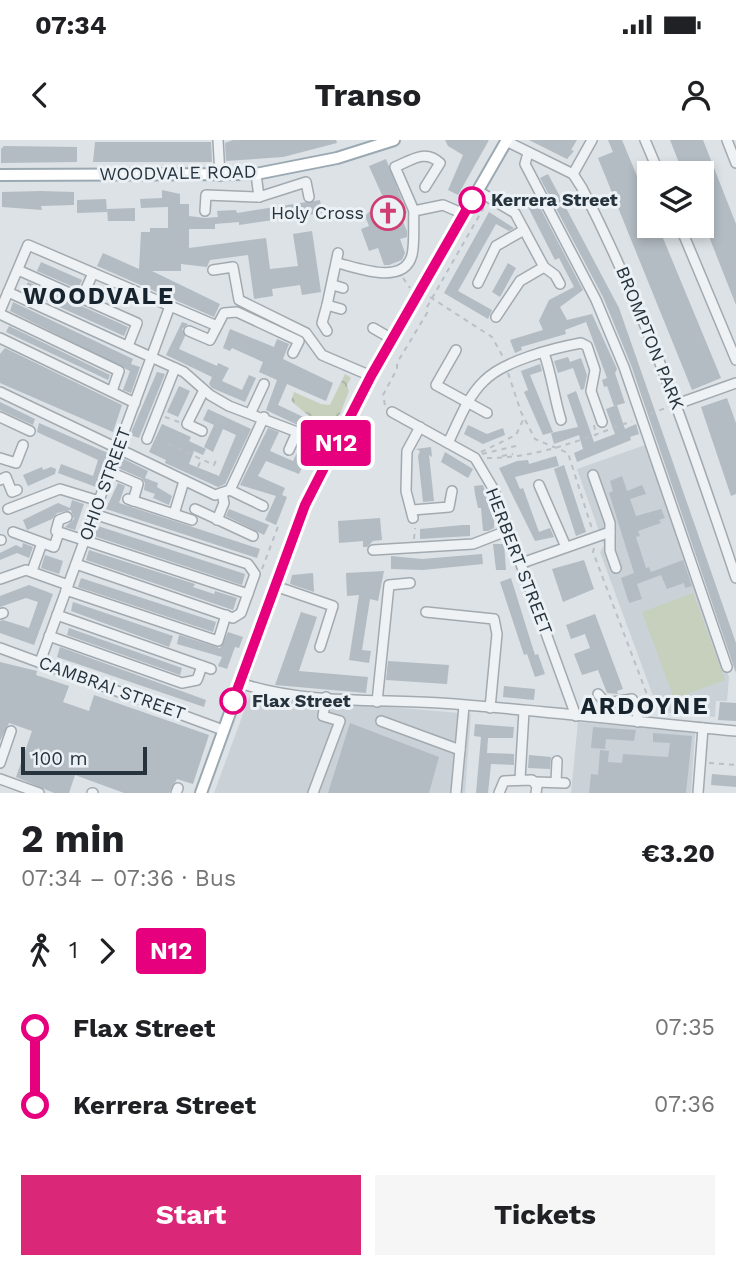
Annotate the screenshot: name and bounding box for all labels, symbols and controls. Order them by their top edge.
text: 07:34 [35,10,106,40]
icon: back [21,76,59,114]
text: Transo [315,76,421,114]
icon: person [677,76,715,114]
street label: WOODVALE ROAD [99,161,257,184]
map controls [637,161,714,238]
button: layers [637,161,714,238]
marker: Kerrera Street [459,187,485,213]
place label: Kerrera Street [491,189,618,210]
church icon: Holy Cross [369,194,407,232]
place label: Holy Cross [271,202,364,223]
street label: BROMPTON PARK [612,263,689,413]
district label: WOODVALE [23,282,175,310]
line badge: N12 [296,420,376,466]
street label: OHIO STREET [74,424,135,543]
text: N12 [315,429,357,457]
street label: HERBERT STREET [482,484,557,637]
street label: CAMBRAI STREET [36,651,188,724]
marker: Flax Street [220,688,246,714]
place label: Flax Street [252,690,351,711]
district label: ARDOYNE [580,692,710,720]
scale bar [21,744,147,776]
text: 100 m [32,747,88,770]
text: 2 min [21,817,125,861]
text: €3.20 [642,838,715,868]
text: 07:34 – 07:36 · Bus [21,865,236,892]
icon: walk [21,932,59,970]
icon: forward [88,932,126,970]
text: 1 [69,937,78,964]
text: N12 [150,937,192,965]
text: Flax Street [73,1013,215,1043]
text: 07:35 [655,1014,715,1041]
text: Kerrera Street [73,1090,256,1120]
text: 07:36 [654,1091,715,1118]
button: Start [21,1175,361,1255]
button: Tickets [375,1175,715,1255]

